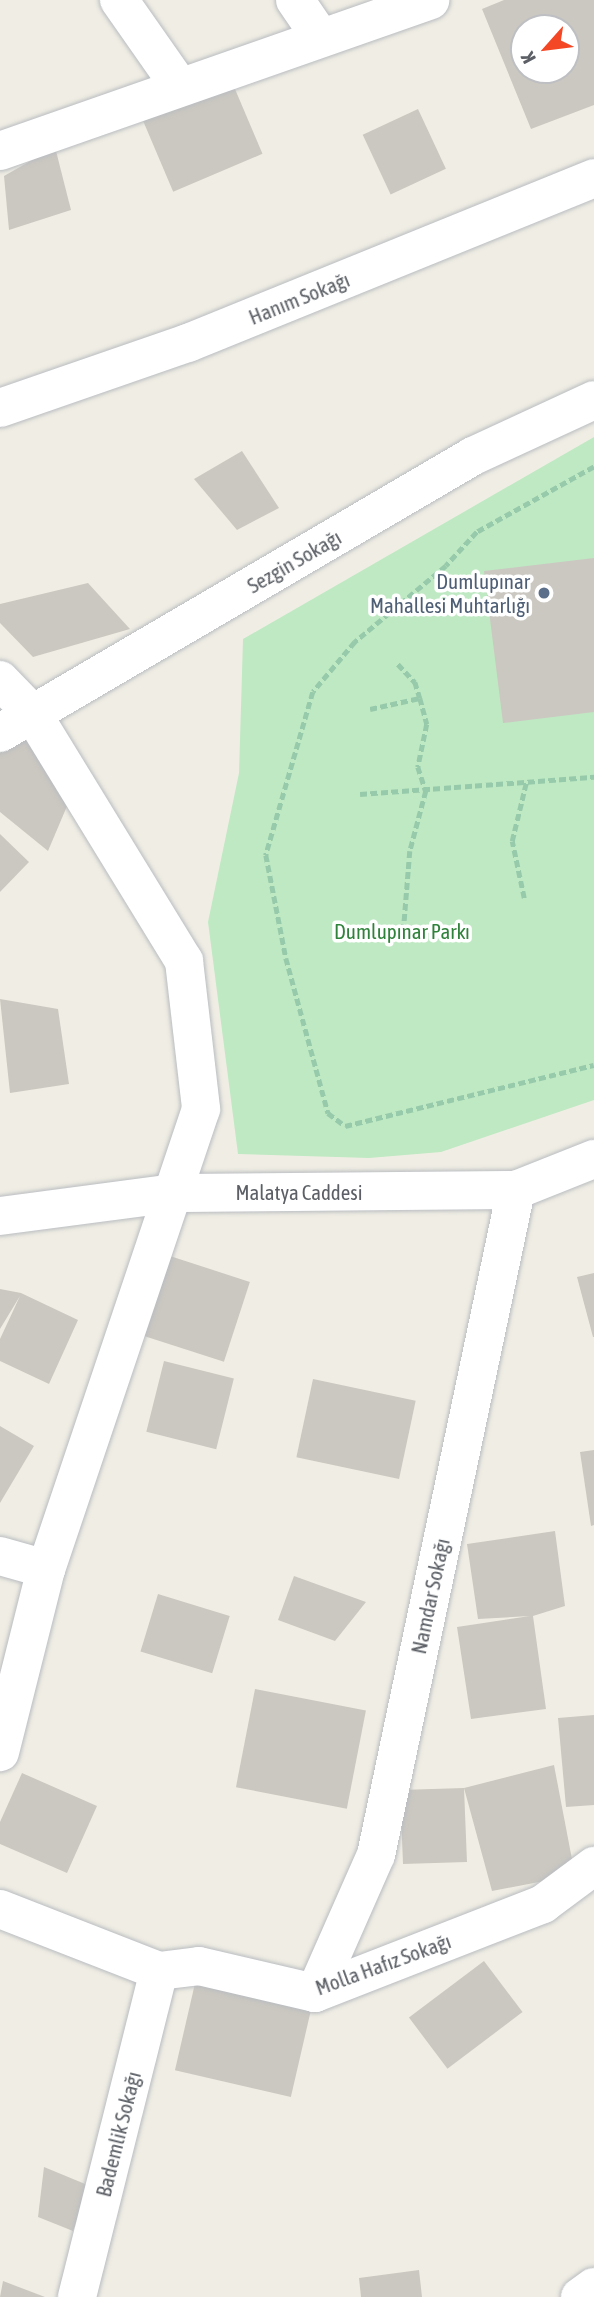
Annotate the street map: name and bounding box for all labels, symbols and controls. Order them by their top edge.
north arrow [510,14,580,84]
text: K [516,49,540,67]
street label: Hanım Sokağı [245,266,353,330]
street label: Sezgin Sokağı [242,524,346,598]
place label: Dumlupınar Mahallesi Muhtarlığı [370,568,530,618]
marker: Dumlupınar Mahallesi Muhtarlığı [536,585,552,601]
park label: Dumlupınar Parkı [334,918,470,944]
street label: Malatya Caddesi [235,1179,363,1205]
street label: Namdar Sokağı [405,1536,455,1656]
street label: Molla Hafız Sokağı [312,1928,454,2000]
street label: Bademlik Sokağı [90,2069,146,2199]

